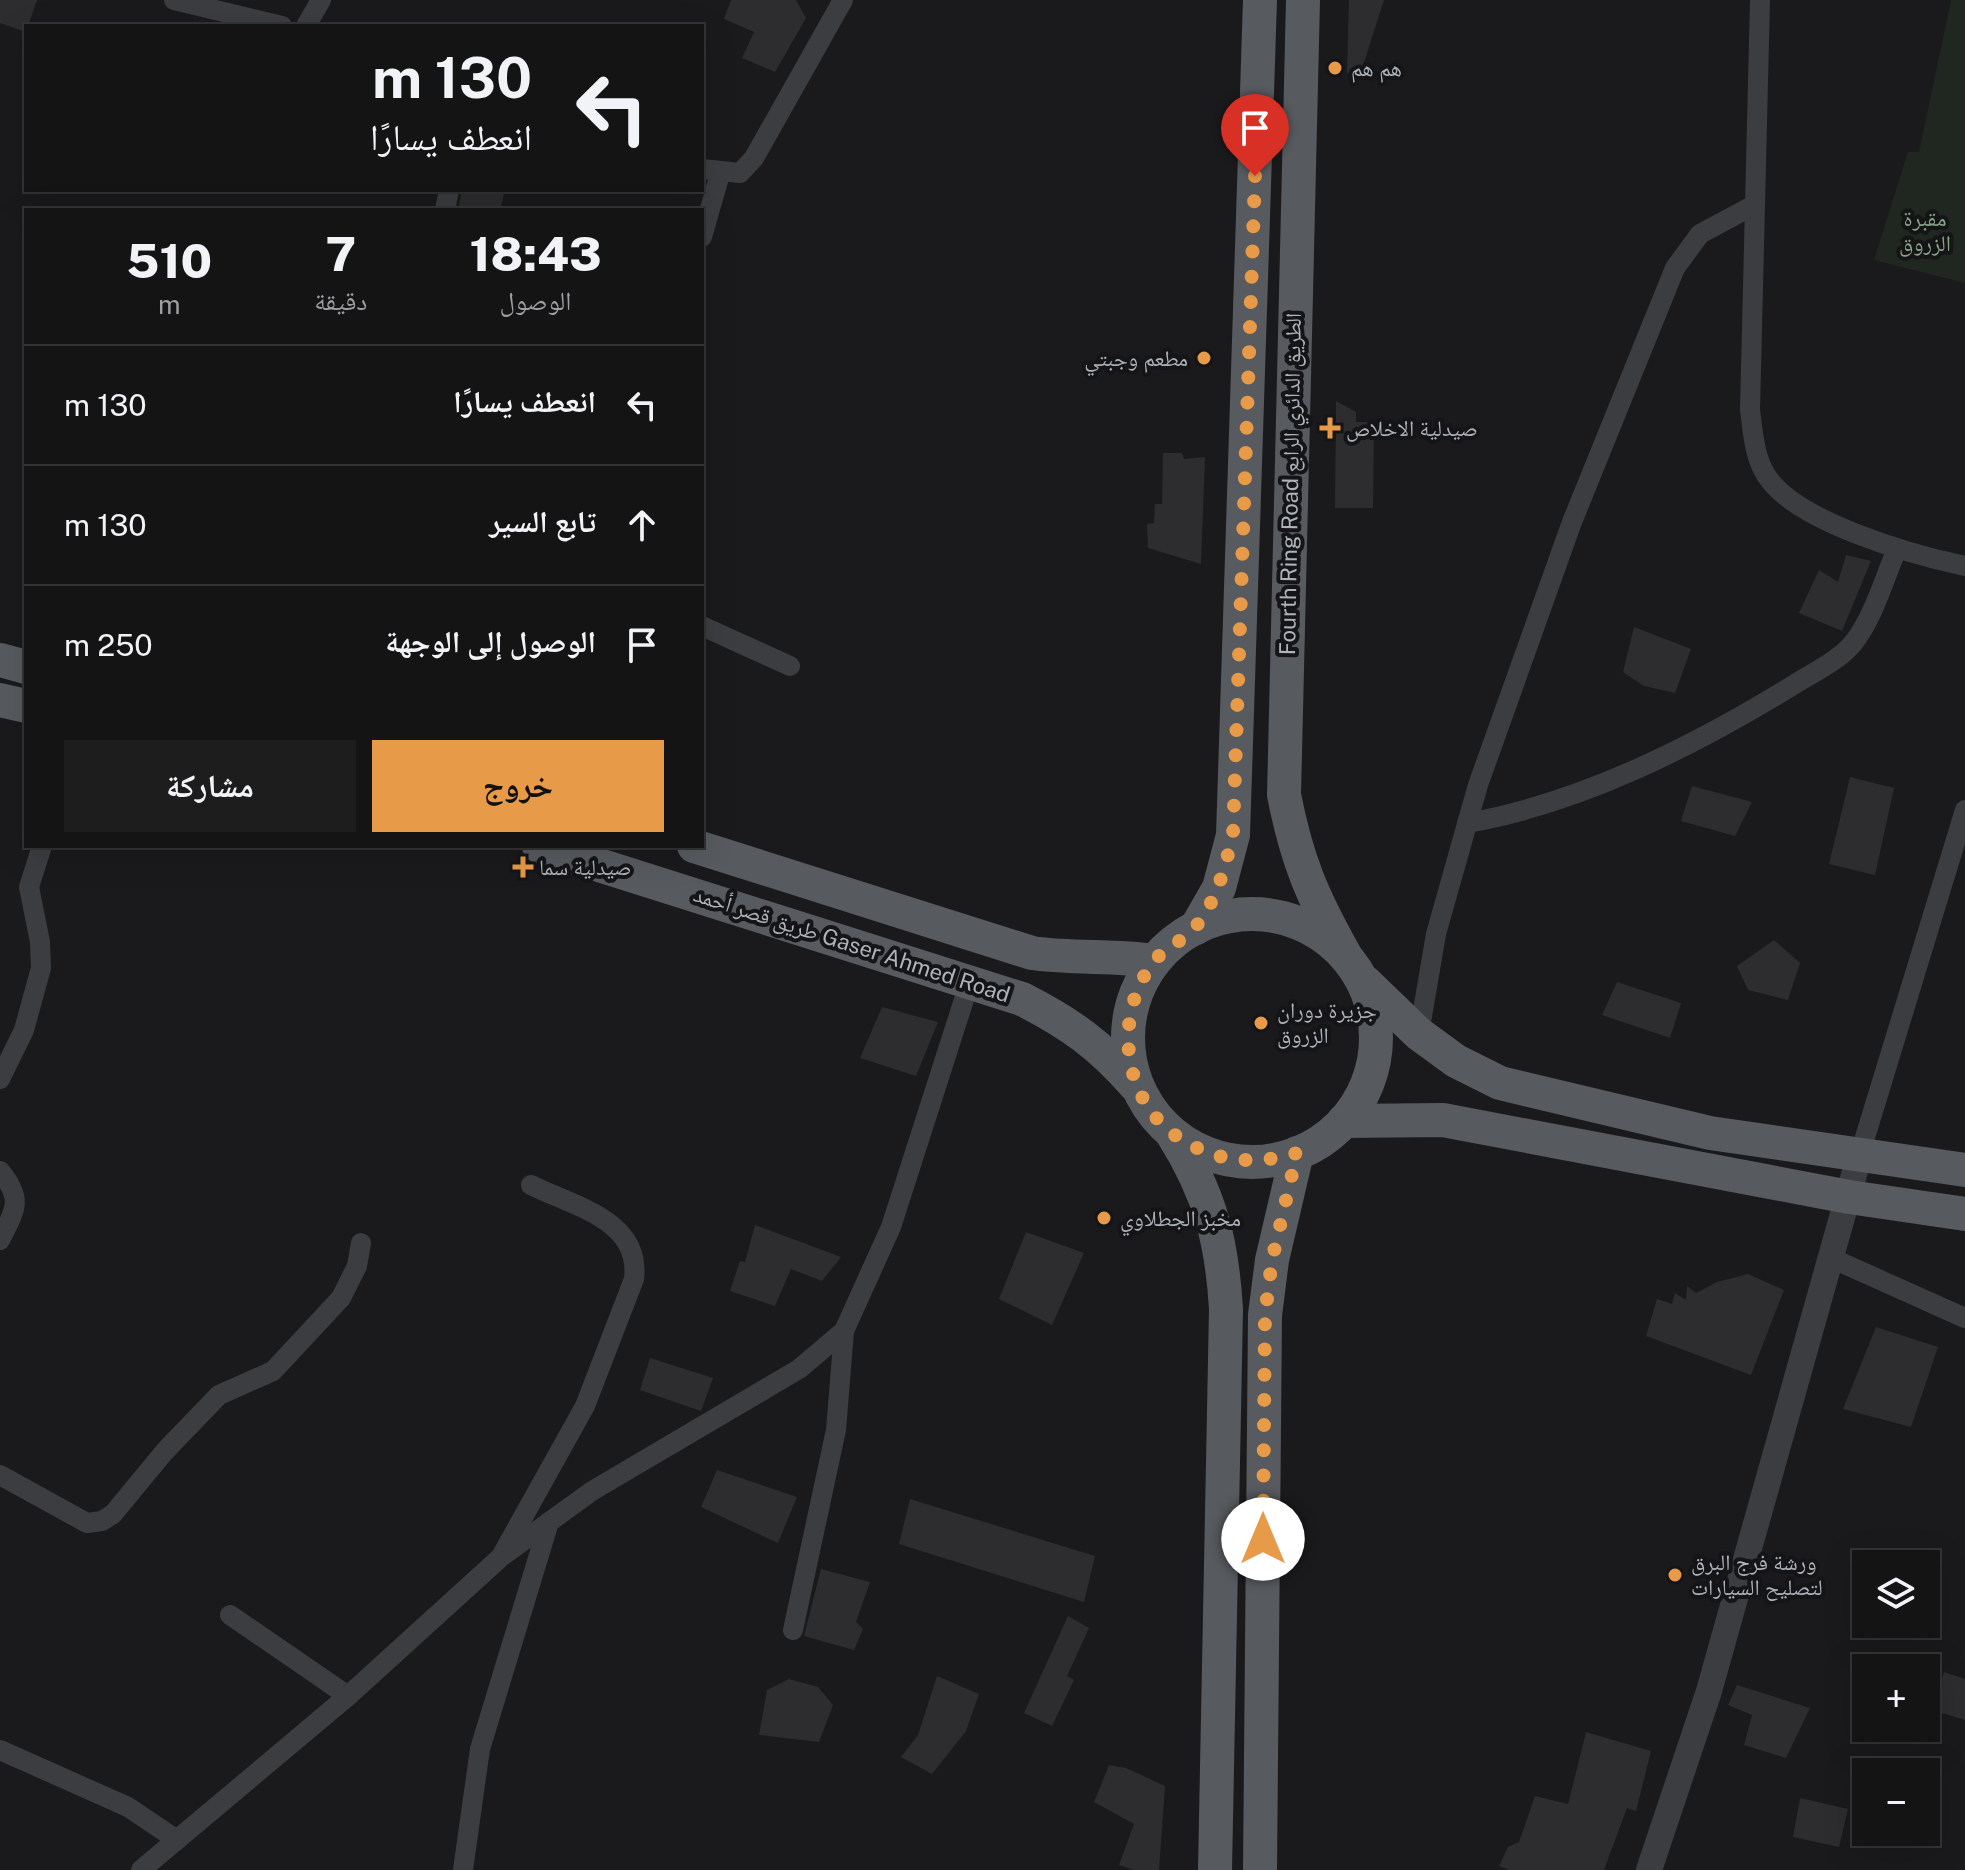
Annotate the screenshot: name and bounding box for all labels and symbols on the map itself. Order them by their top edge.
place label: هم هم [1351,55,1402,83]
marker: هم هم [1326,59,1344,77]
pin [1221,94,1289,176]
park label: مقبرة الزروق [1899,205,1951,257]
street label: Fourth Ring Road الطريق الدائري الرابع [1274,313,1311,655]
place label: مطعم وجبتي [1084,345,1188,376]
marker: مطعم وجبتي [1195,349,1213,367]
place label: صيدلية الاخلاص [1346,415,1478,442]
marker: صيدلية الاخلاص [1321,419,1339,437]
place label: صيدلية سما [539,854,632,880]
marker: صيدلية سما [514,858,532,876]
street label: طريق قصر أحمد Gaser Ahmed Road [690,880,1014,1008]
place label: جزيرة دوران الزروق [1277,997,1377,1049]
marker: جزيرة دوران الزروق [1252,1014,1270,1032]
place label: مخبز الجطلاوي [1120,1205,1241,1236]
marker: مخبز الجطلاوي [1095,1209,1113,1227]
position arrow [1221,1497,1305,1581]
place label: ورشة فرج البرق لتصليح السيارات [1691,1549,1823,1601]
marker: ورشة فرج البرق لتصليح السيارات [1666,1566,1684,1584]

